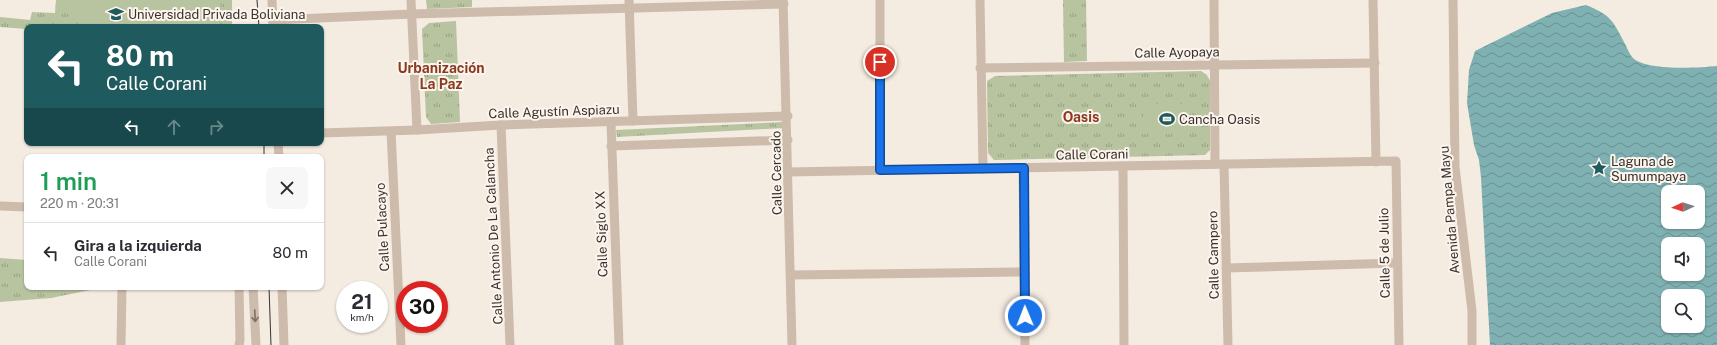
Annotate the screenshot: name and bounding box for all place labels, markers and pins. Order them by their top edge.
school or university icon: Universidad Privada Boliviana [107,5,125,23]
place label: Universidad Privada Boliviana [128,7,305,22]
pin [863,45,897,79]
sports icon: Cancha Oasis [1158,110,1176,128]
place label: Cancha Oasis [1179,112,1260,127]
place label: Laguna de Sumumpaya [1611,154,1686,184]
place icon: Laguna de Sumumpaya [1590,159,1608,177]

